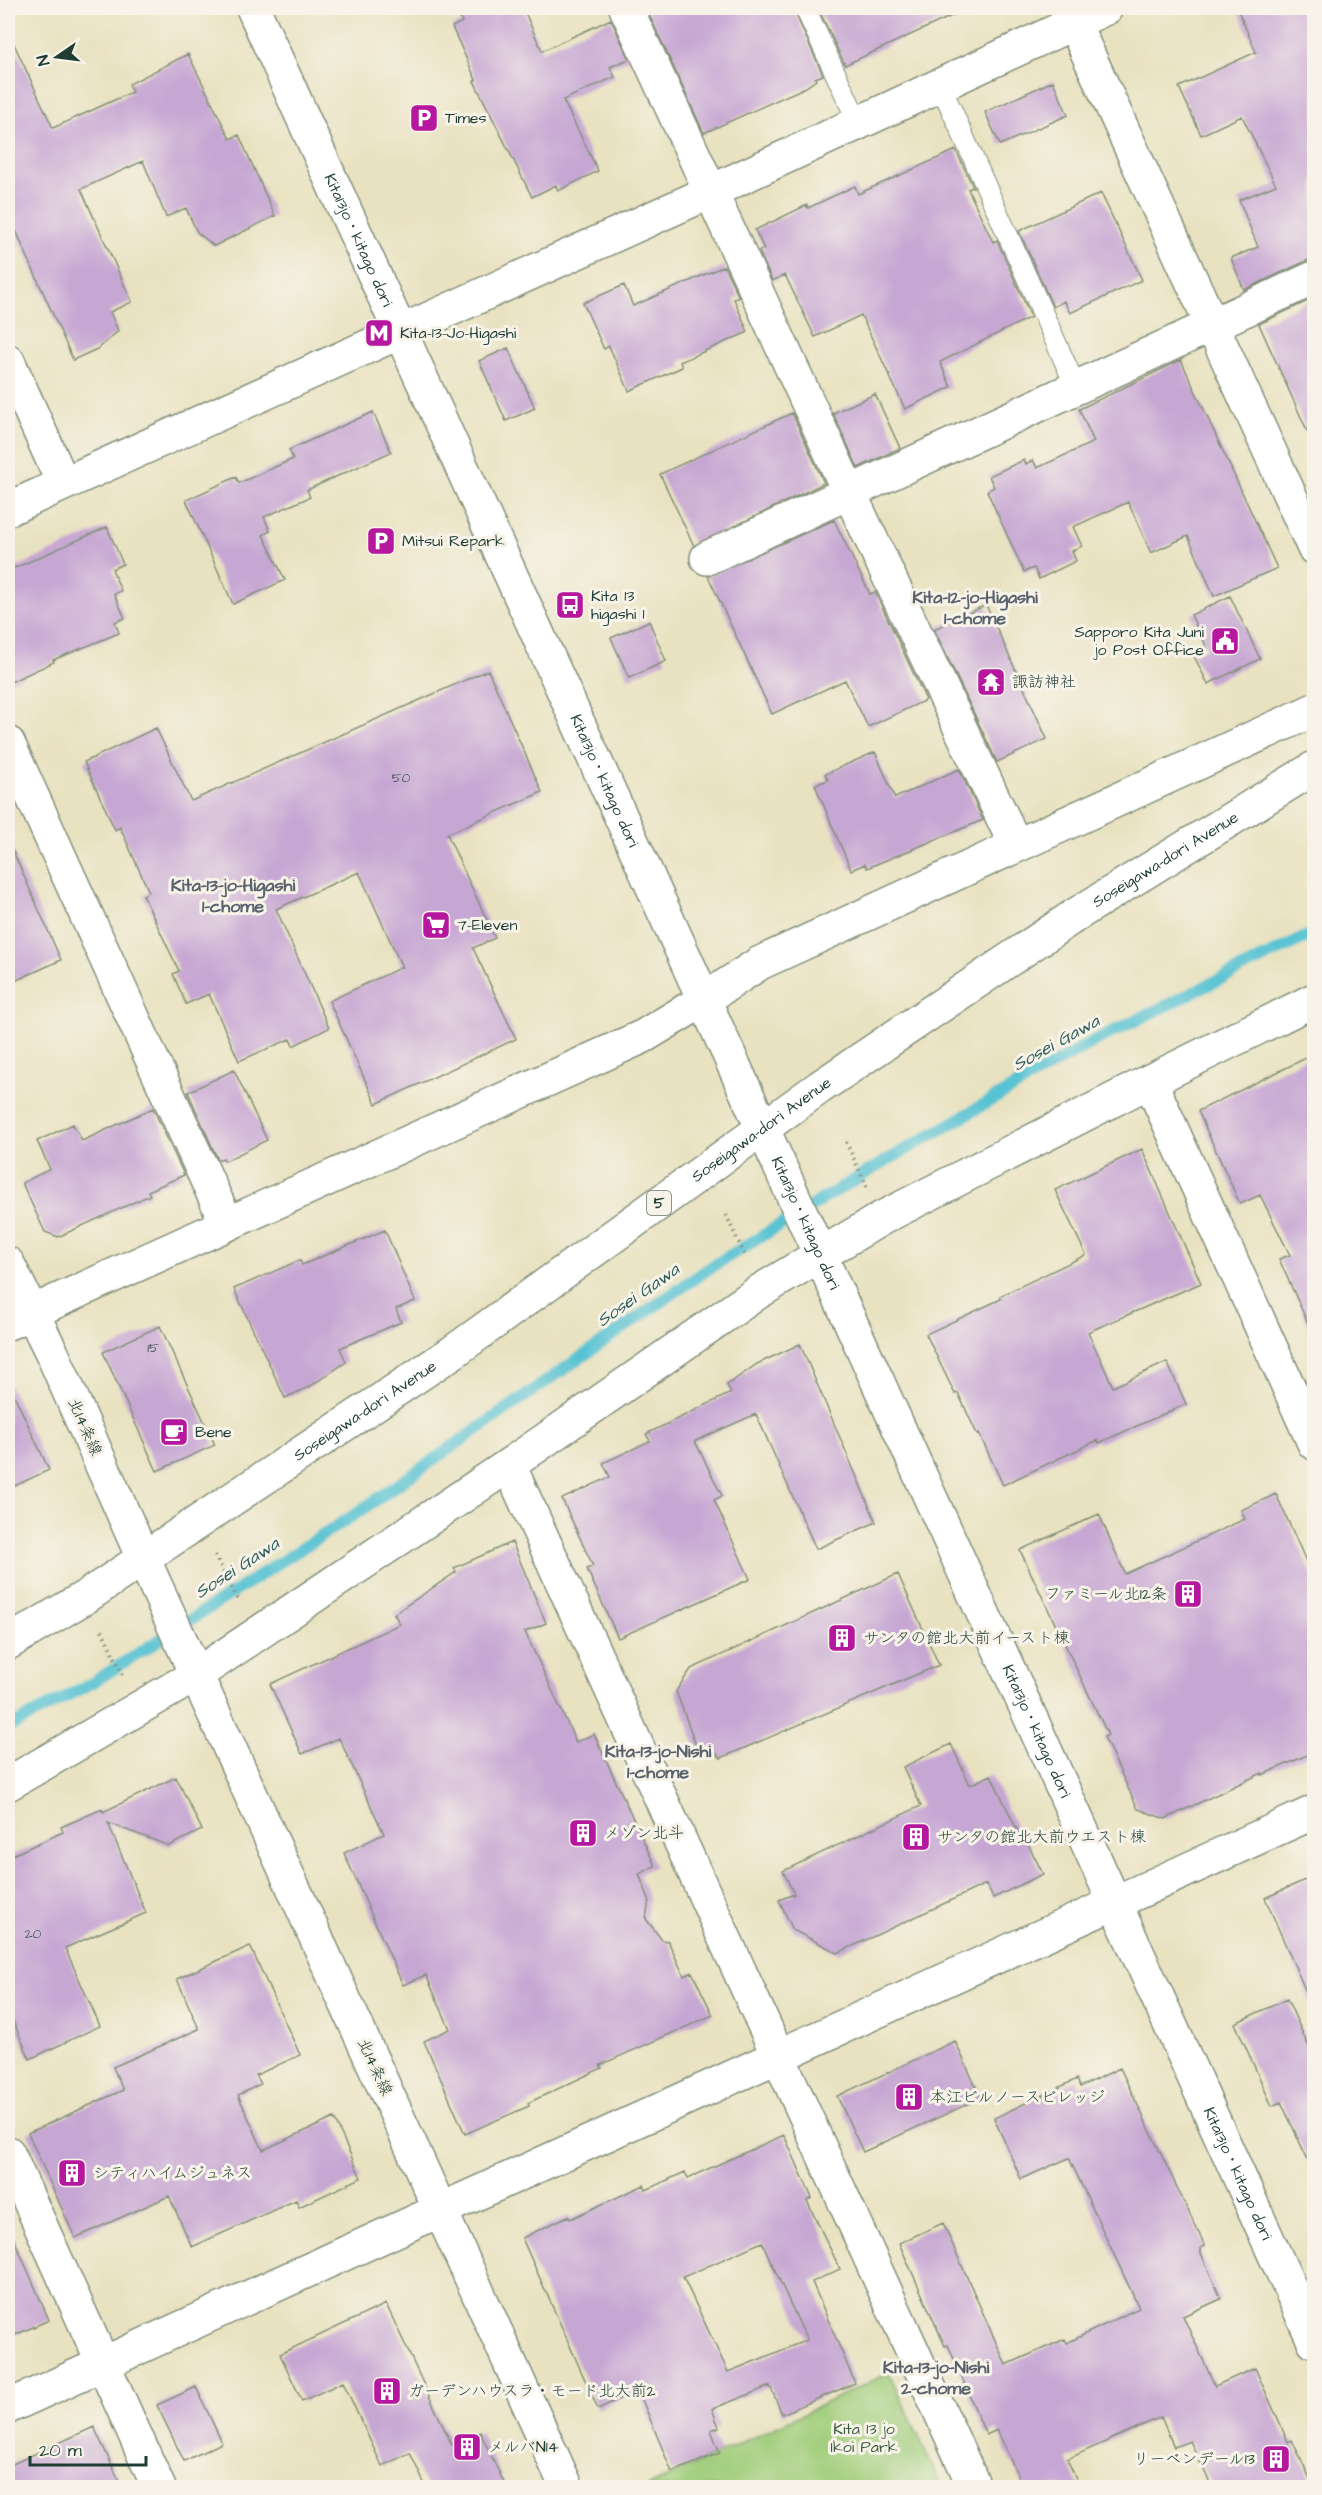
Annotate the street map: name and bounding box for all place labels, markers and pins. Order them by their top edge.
parking icon: Times [408,102,440,134]
place label: Times [445,107,487,129]
metro station icon: Kita-13-Jo-Higashi [363,317,395,349]
place label: Kita-13-Jo-Higashi [400,322,517,345]
parking icon: Mitsui Repark [365,525,397,557]
place label: Mitsui Repark [402,530,505,552]
place label: Kita 13 higashi 1 [591,585,645,626]
bus stop icon: Kita 13 higashi 1 [554,589,586,621]
place label: Sapporo Kita Juni jo Post Office [1074,621,1205,661]
public building icon: Sapporo Kita Juni jo Post Office [1209,625,1241,657]
temple icon: 諏訪神社 [975,666,1007,698]
place label: 諏訪神社 [1012,671,1076,693]
supermarket icon: 7-Eleven [420,909,452,941]
place label: 7-Eleven [457,914,517,936]
cafe icon: Bene [158,1416,190,1448]
place label: Bene [195,1421,232,1443]
building icon: ファミール北12条 [1172,1578,1204,1610]
place label: ファミール北12条 [1045,1583,1167,1605]
building icon: サンタの館北大前イースト棟 [826,1622,858,1654]
place label: サンタの館北大前イースト棟 [863,1627,1069,1649]
building icon: メゾン北斗 [567,1817,599,1849]
building icon: サンタの館北大前ウエスト棟 [900,1821,932,1853]
place label: メゾン北斗 [604,1822,684,1844]
place label: サンタの館北大前ウエスト棟 [937,1826,1146,1848]
building icon: 本江ビルノースビレッジ [893,2081,925,2113]
place label: 本江ビルノースビレッジ [930,2086,1105,2108]
building icon: シティハイムジュネス [56,2157,88,2189]
place label: シティハイムジュネス [93,2162,252,2184]
building icon: ガーデンハウスラ・モード北大前2 [371,2375,403,2407]
place label: ガーデンハウスラ・モード北大前2 [408,2380,656,2402]
building icon: メルバN14 [451,2431,483,2463]
place label: メルバN14 [488,2436,559,2458]
building icon: リーベンデール13 [1260,2443,1292,2475]
place label: リーベンデール13 [1133,2448,1255,2470]

